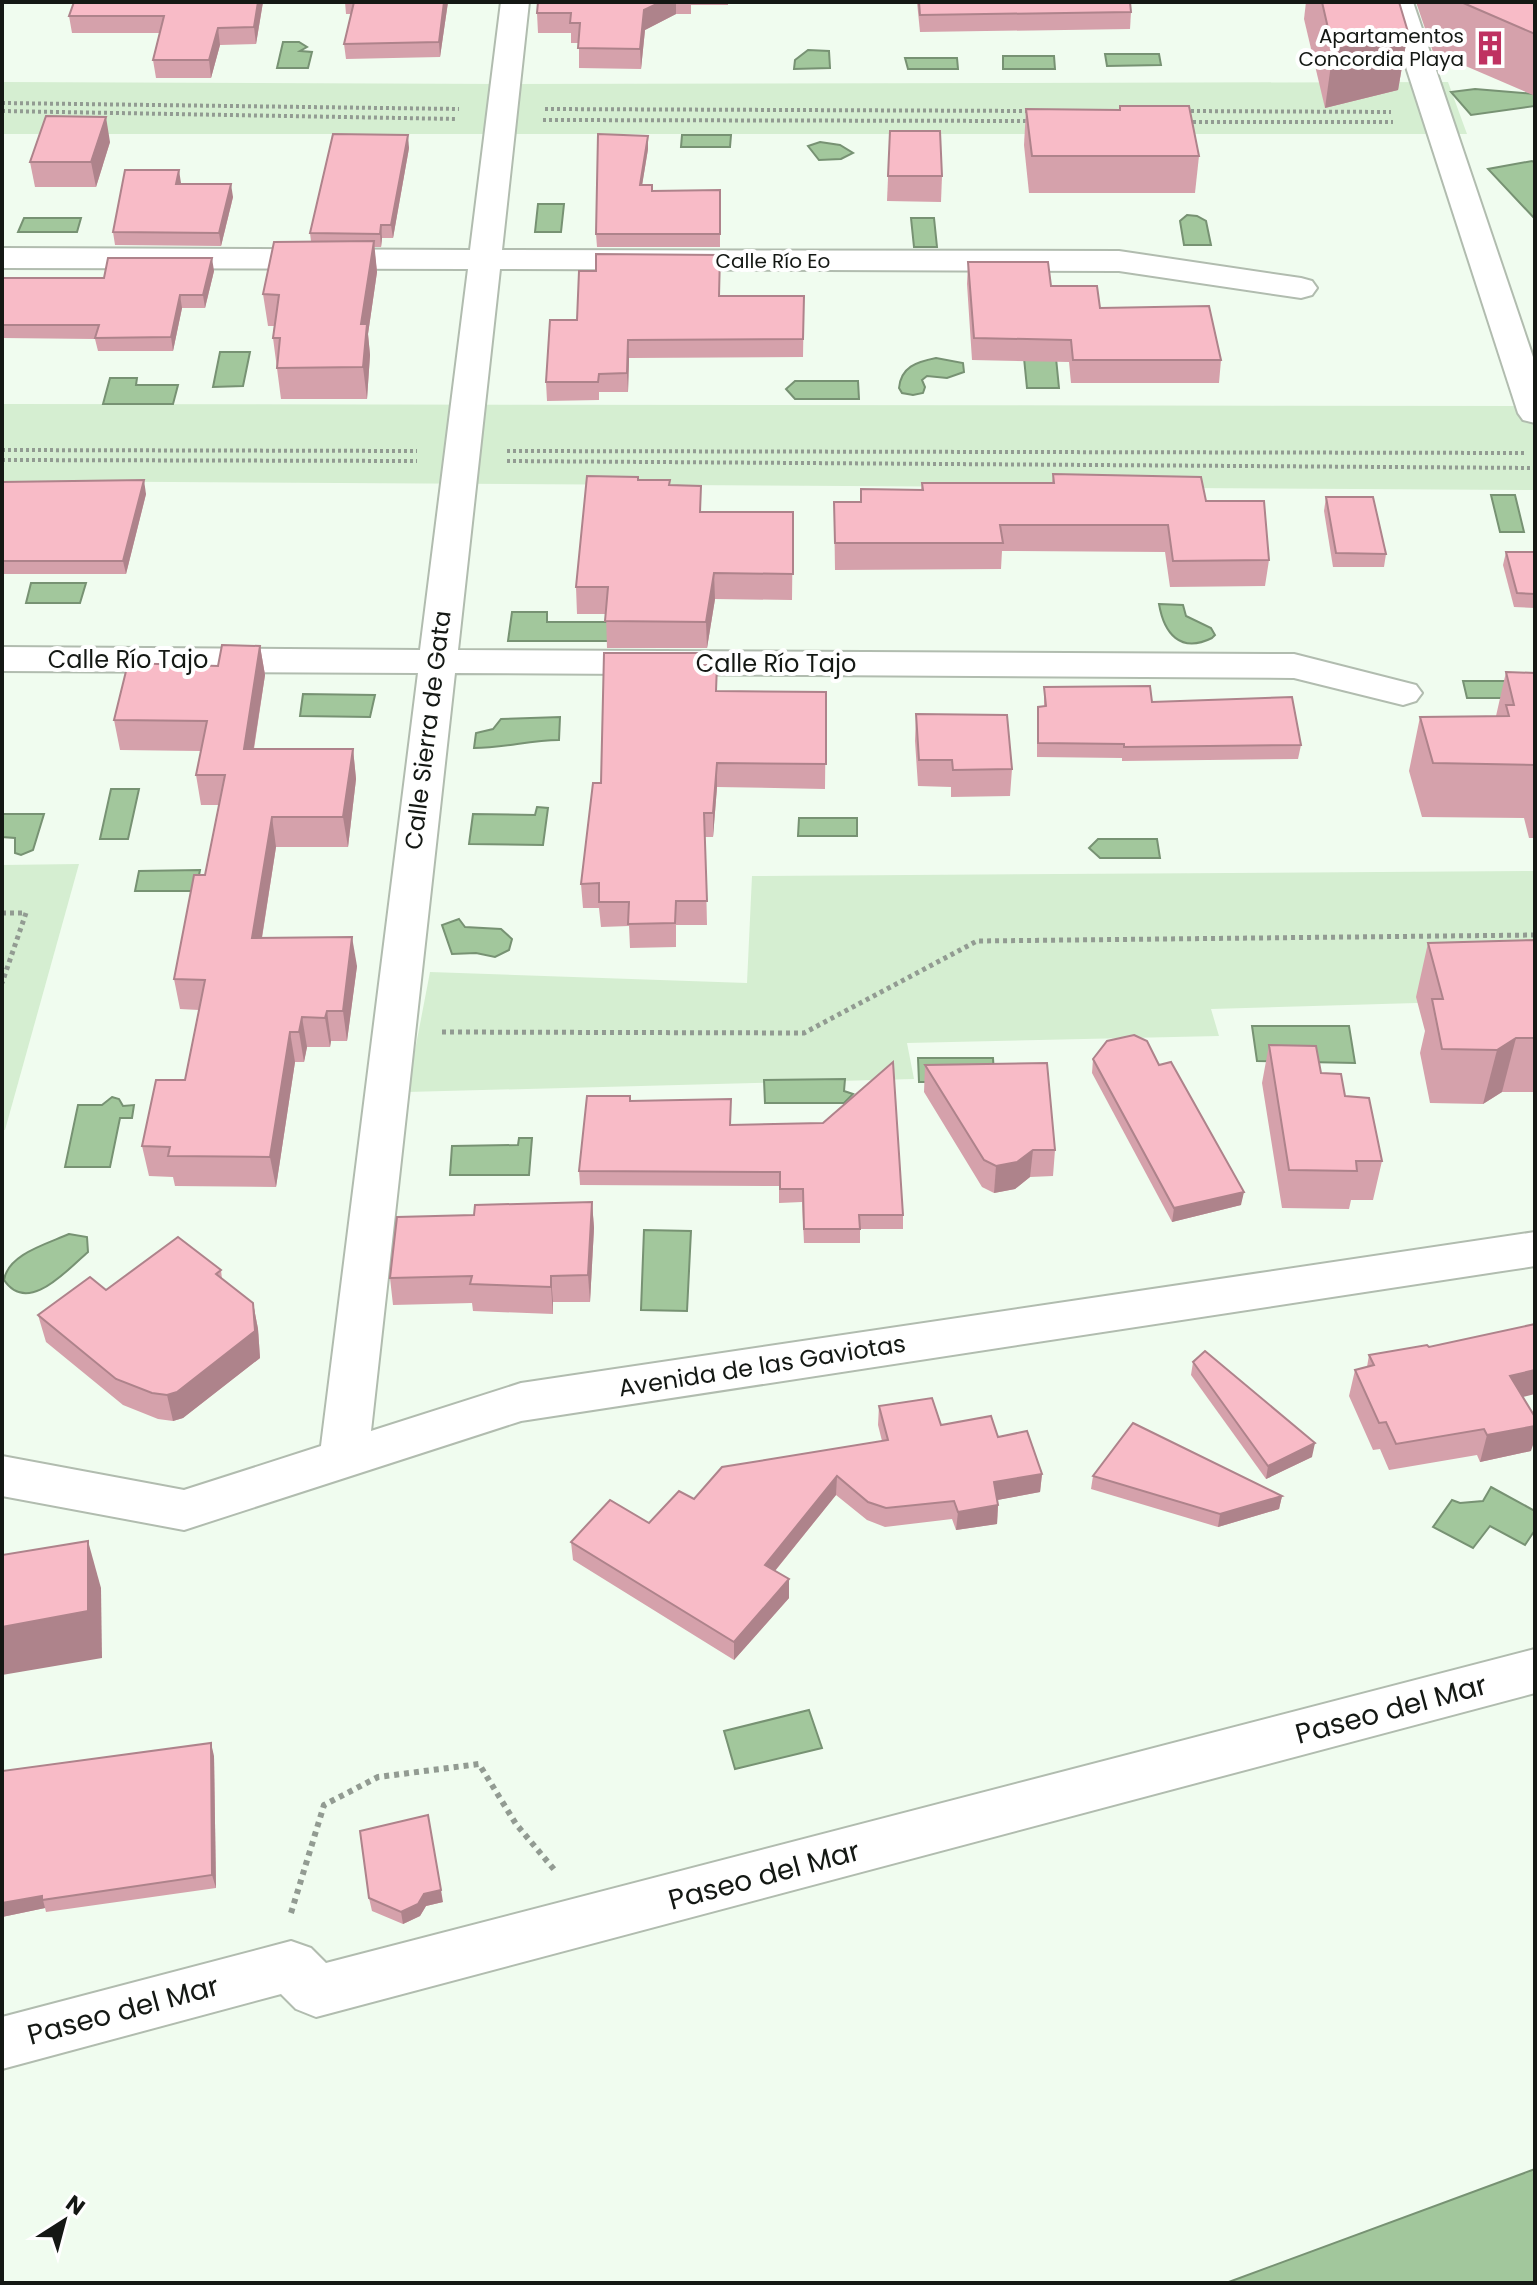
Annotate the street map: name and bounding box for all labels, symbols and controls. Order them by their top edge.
place label: Apartamentos Concordia Playa [1298,22,1464,73]
building icon: Apartamentos Concordia Playa [1471,29,1509,67]
street label: Calle Río Eo [716,247,830,275]
street label: Calle Sierra de Gata [396,609,459,851]
street label: Calle Río Tajo [48,643,208,676]
street label: Calle Río Tajo [696,647,856,680]
street label: Avenida de las Gaviotas [616,1327,908,1405]
street label: Paseo del Mar [1291,1665,1491,1754]
street label: Paseo del Mar [664,1831,864,1920]
street label: Paseo del Mar [23,1966,223,2055]
north arrow [24,2181,104,2261]
text: N [60,2188,91,2223]

